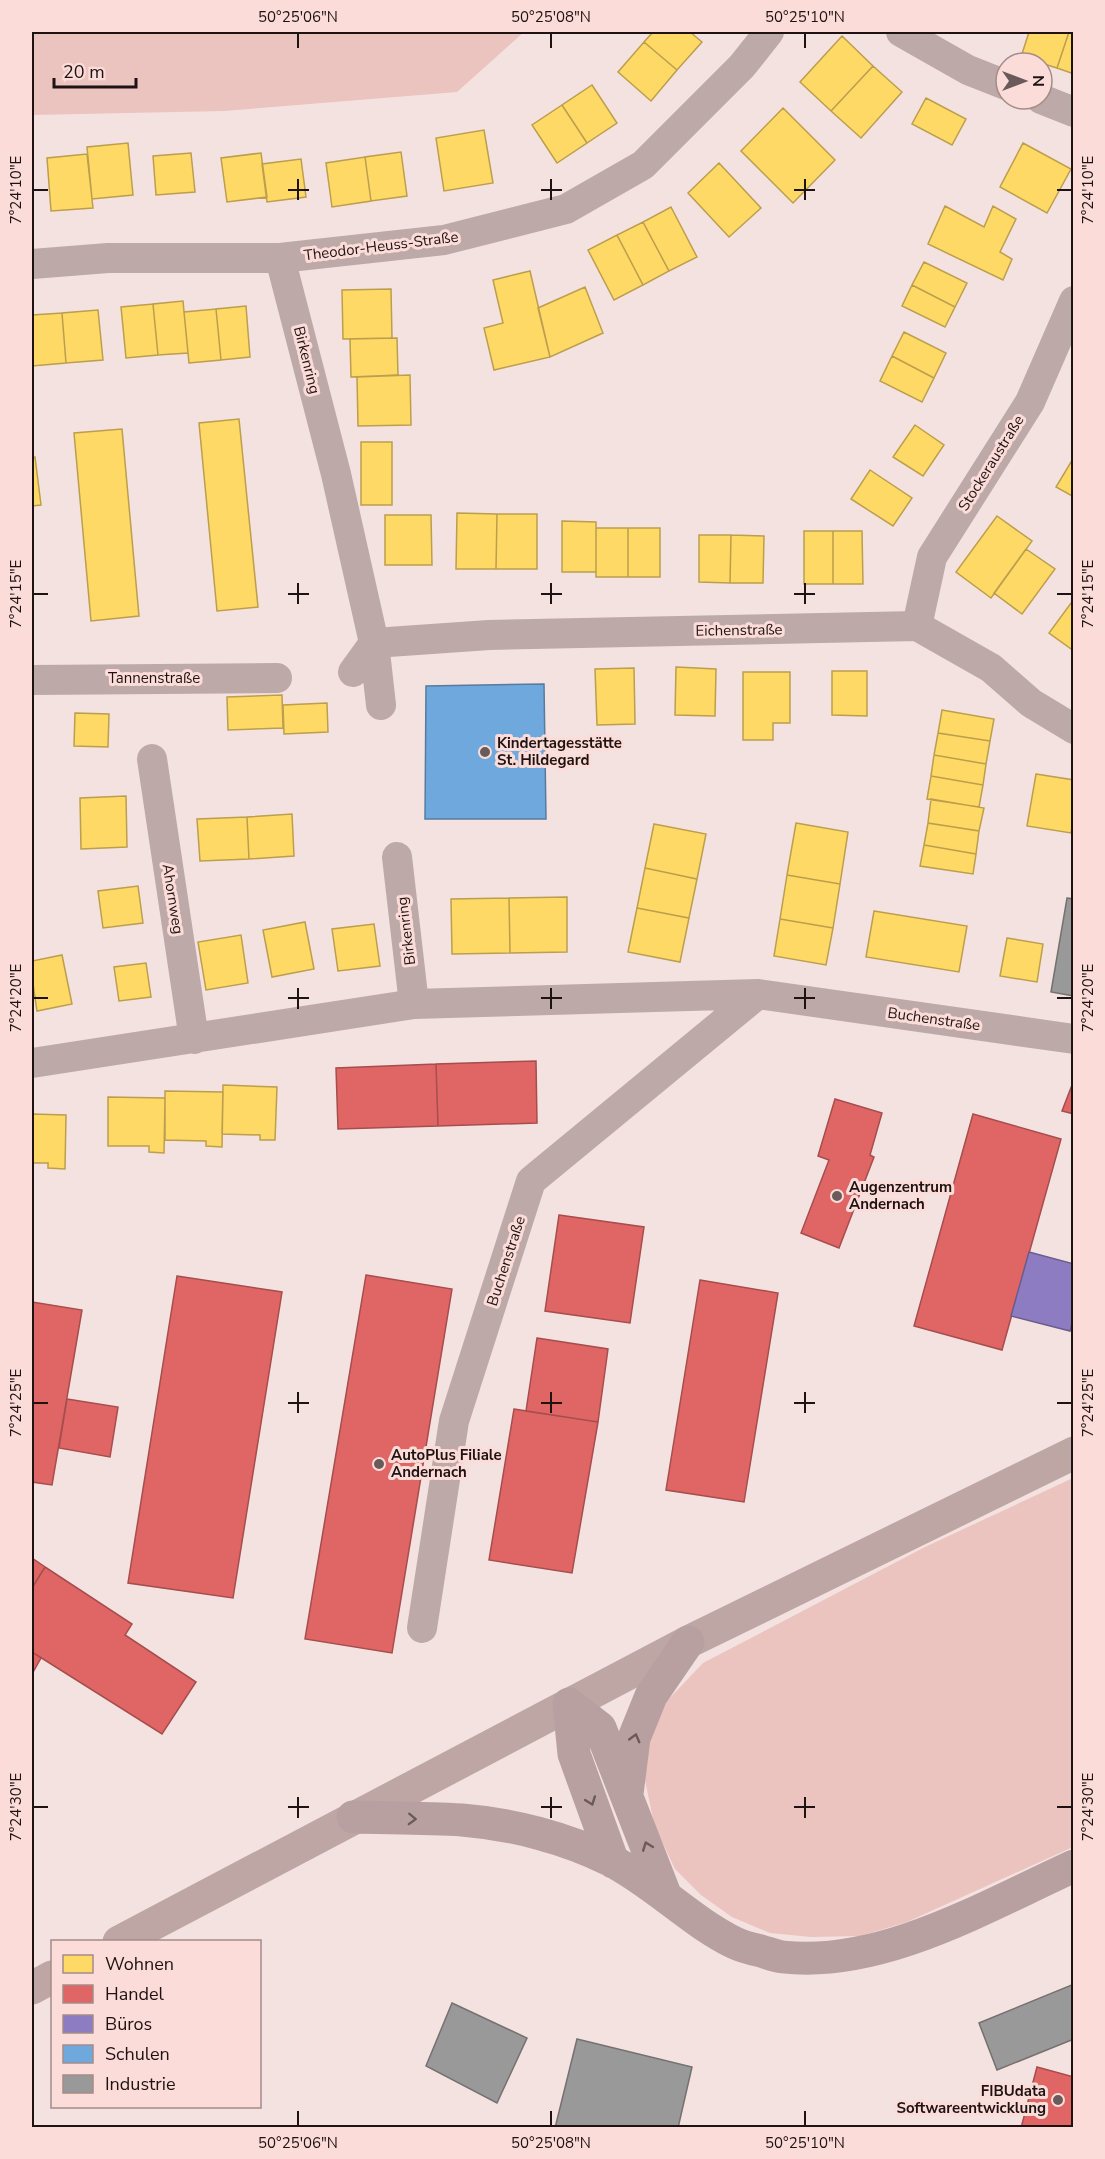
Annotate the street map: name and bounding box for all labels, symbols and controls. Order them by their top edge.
text: 50°25'06"N [258,7,338,27]
text: 50°25'08"N [511,7,591,27]
text: 50°25'10"N [765,7,845,27]
scale bar [54,51,136,89]
north arrow [994,51,1054,111]
text: 20 m [63,60,105,84]
text: N [1027,75,1049,87]
text: 7°24'10"E [6,156,26,224]
text: 7°24'10"E [1078,156,1098,224]
street label: Theodor-Heuss-Straße [303,227,459,265]
street label: Birkenring [289,324,325,396]
street label: Stockeraustraße [954,411,1028,515]
text: 7°24'15"E [6,560,26,628]
text: 7°24'15"E [1078,560,1098,628]
street label: Eichenstraße [695,619,783,641]
street label: Tannenstraße [108,668,200,688]
place label: Kindertagesstätte St. Hildegard [497,733,622,770]
marker: Kindertagesstätte St. Hildegard [478,745,492,759]
street label: Ahornweg [158,862,188,936]
street label: Birkenring [392,896,420,966]
text: 7°24'20"E [6,964,26,1032]
text: 7°24'20"E [1078,964,1098,1032]
street label: Buchenstraße [886,1003,982,1035]
place label: Augenzentrum Andernach [849,1177,952,1214]
marker: Augenzentrum Andernach [830,1189,844,1203]
street label: Buchenstraße [482,1214,530,1308]
text: 7°24'25"E [6,1369,26,1437]
text: 7°24'25"E [1078,1369,1098,1437]
place label: AutoPlus Filiale Andernach [391,1445,502,1482]
marker: AutoPlus Filiale Andernach [372,1457,386,1471]
one-way arrow [628,1733,641,1743]
text: 7°24'30"E [6,1773,26,1841]
text: 7°24'30"E [1078,1773,1098,1841]
one-way arrow [584,1795,597,1806]
one-way arrow [407,1813,416,1825]
one-way arrow [641,1841,654,1852]
legend [51,1940,261,2108]
text: Wohnen [105,1952,174,1976]
text: Handel [105,1982,165,2006]
text: Büros [105,2012,152,2036]
text: Schulen [105,2042,170,2066]
text: Industrie [105,2072,176,2096]
place label: FIBUdata Softwareentwicklung [896,2081,1046,2118]
marker: FIBUdata Softwareentwicklung [1051,2093,1065,2107]
text: 50°25'06"N [258,2133,338,2153]
text: 50°25'08"N [511,2133,591,2153]
text: 50°25'10"N [765,2133,845,2153]

